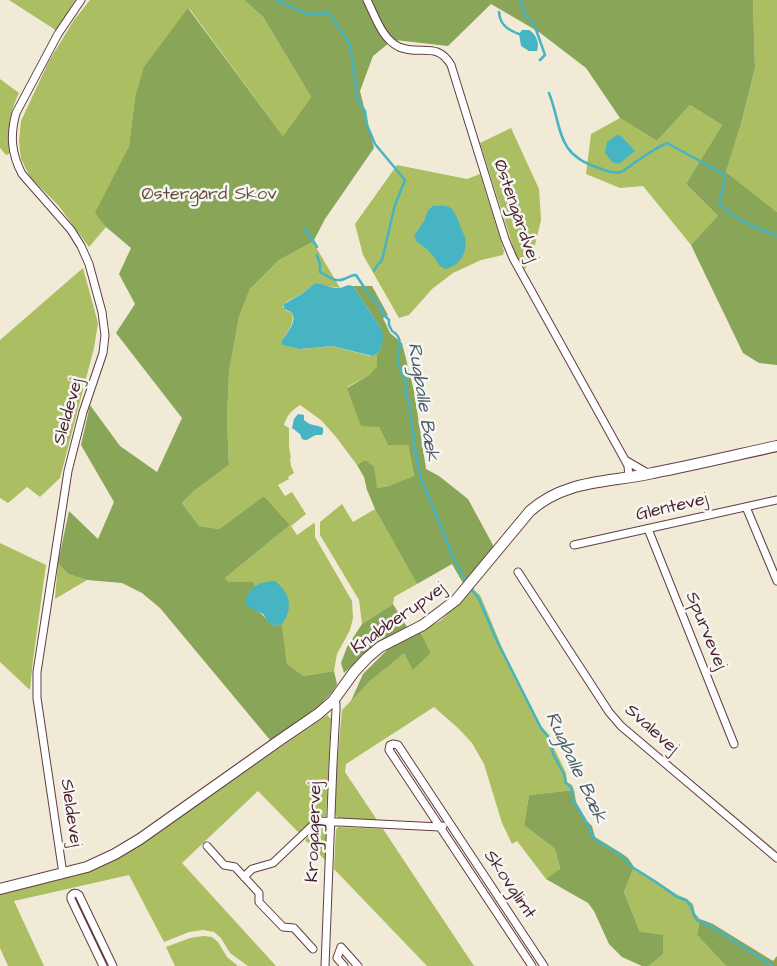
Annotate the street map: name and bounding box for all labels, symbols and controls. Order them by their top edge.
street label: Østengårdvej [487,157,543,265]
park label: Østergård Skov [142,184,276,206]
water label: Rugballe Bæk [401,341,443,463]
street label: Sleldevej [49,376,89,448]
street label: Glentevej [634,489,710,527]
street label: Knabberupvej [348,578,450,660]
street label: Spurvevej [680,589,730,673]
street label: Svalevej [620,700,682,760]
water label: Rugballe Bæk [539,709,611,827]
street label: Sleldevej [55,778,85,848]
street label: Krogagervej [302,781,328,883]
street label: Skovglimt [478,847,540,923]

